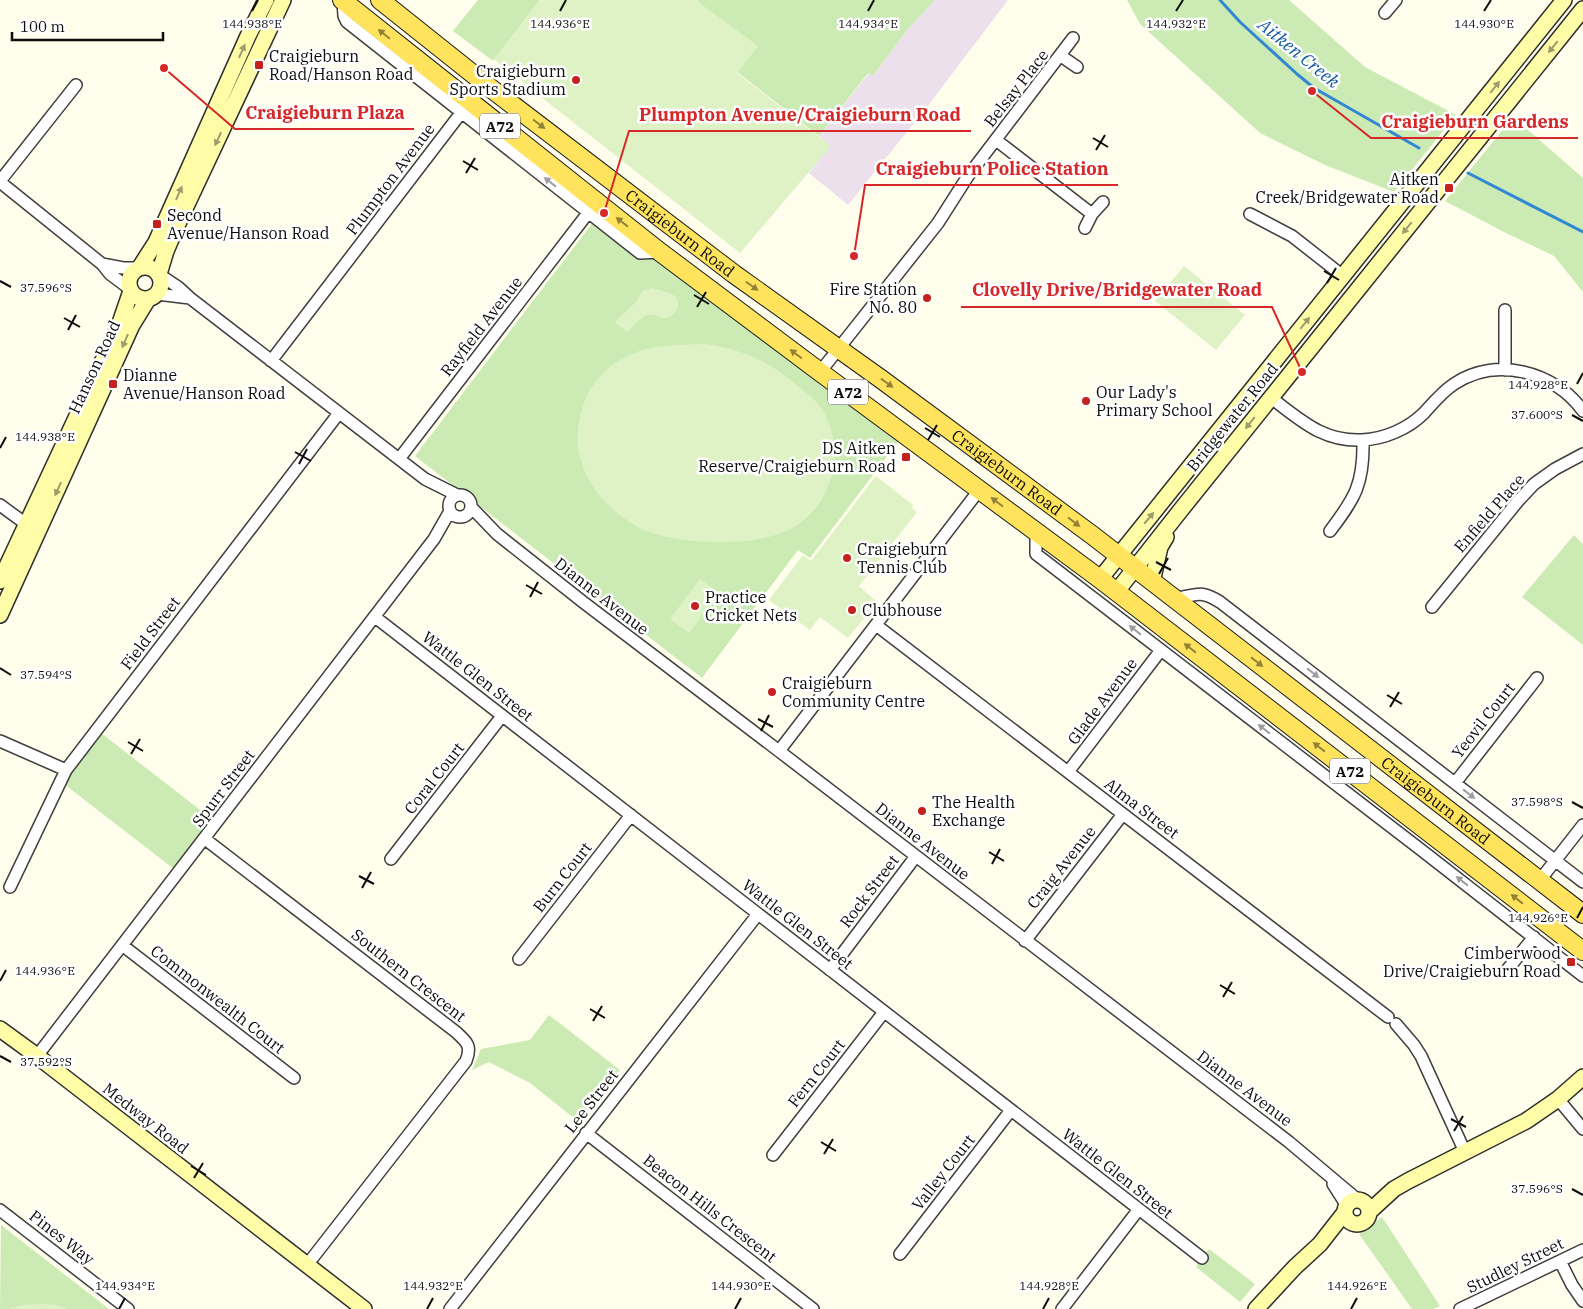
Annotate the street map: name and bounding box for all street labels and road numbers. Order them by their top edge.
street label: Belsay Place [980,45,1052,131]
road number: A72 [480,114,520,138]
street label: Plumpton Avenue [342,119,438,239]
street label: Craigieburn Road [622,185,739,281]
street label: Rayfield Avenue [436,272,526,380]
street label: Hanson Road [64,317,124,417]
street label: Bridgewater Road [1182,358,1282,475]
road number: A72 [828,380,868,404]
street label: Craigieburn Road [948,425,1066,520]
street label: Enfield Place [1449,470,1529,556]
street label: Dianne Avenue [551,553,653,639]
street label: Field Street [116,592,184,674]
street label: Wattle Glen Street [419,627,538,726]
street label: Glade Avenue [1063,654,1141,748]
street label: Yeovil Court [1447,678,1519,762]
street label: Coral Court [400,738,468,818]
street label: Spurr Street [187,745,259,831]
street label: Craigieburn Road [1377,752,1494,849]
road number: A72 [1330,758,1370,784]
street label: Alma Street [1101,773,1184,843]
street label: Dianne Avenue [872,798,974,884]
street label: Craig Avenue [1022,822,1100,912]
street label: Burn Court [528,838,596,916]
street label: Rock Street [835,850,903,931]
street label: Wattle Glen Street [739,875,858,974]
street label: Southern Crescent [348,924,470,1026]
street label: Commonwealth Court [147,940,289,1058]
street label: Fern Court [783,1035,849,1111]
street label: Dianne Avenue [1193,1046,1297,1130]
street label: Lee Street [560,1065,622,1137]
street label: Medway Road [99,1078,193,1158]
street label: Wattle Glen Street [1059,1124,1178,1223]
street label: Valley Court [907,1130,979,1214]
street label: Beacon Hills Crescent [639,1150,781,1267]
street label: Pines Way [25,1205,99,1269]
street label: Studley Street [1463,1233,1567,1297]

